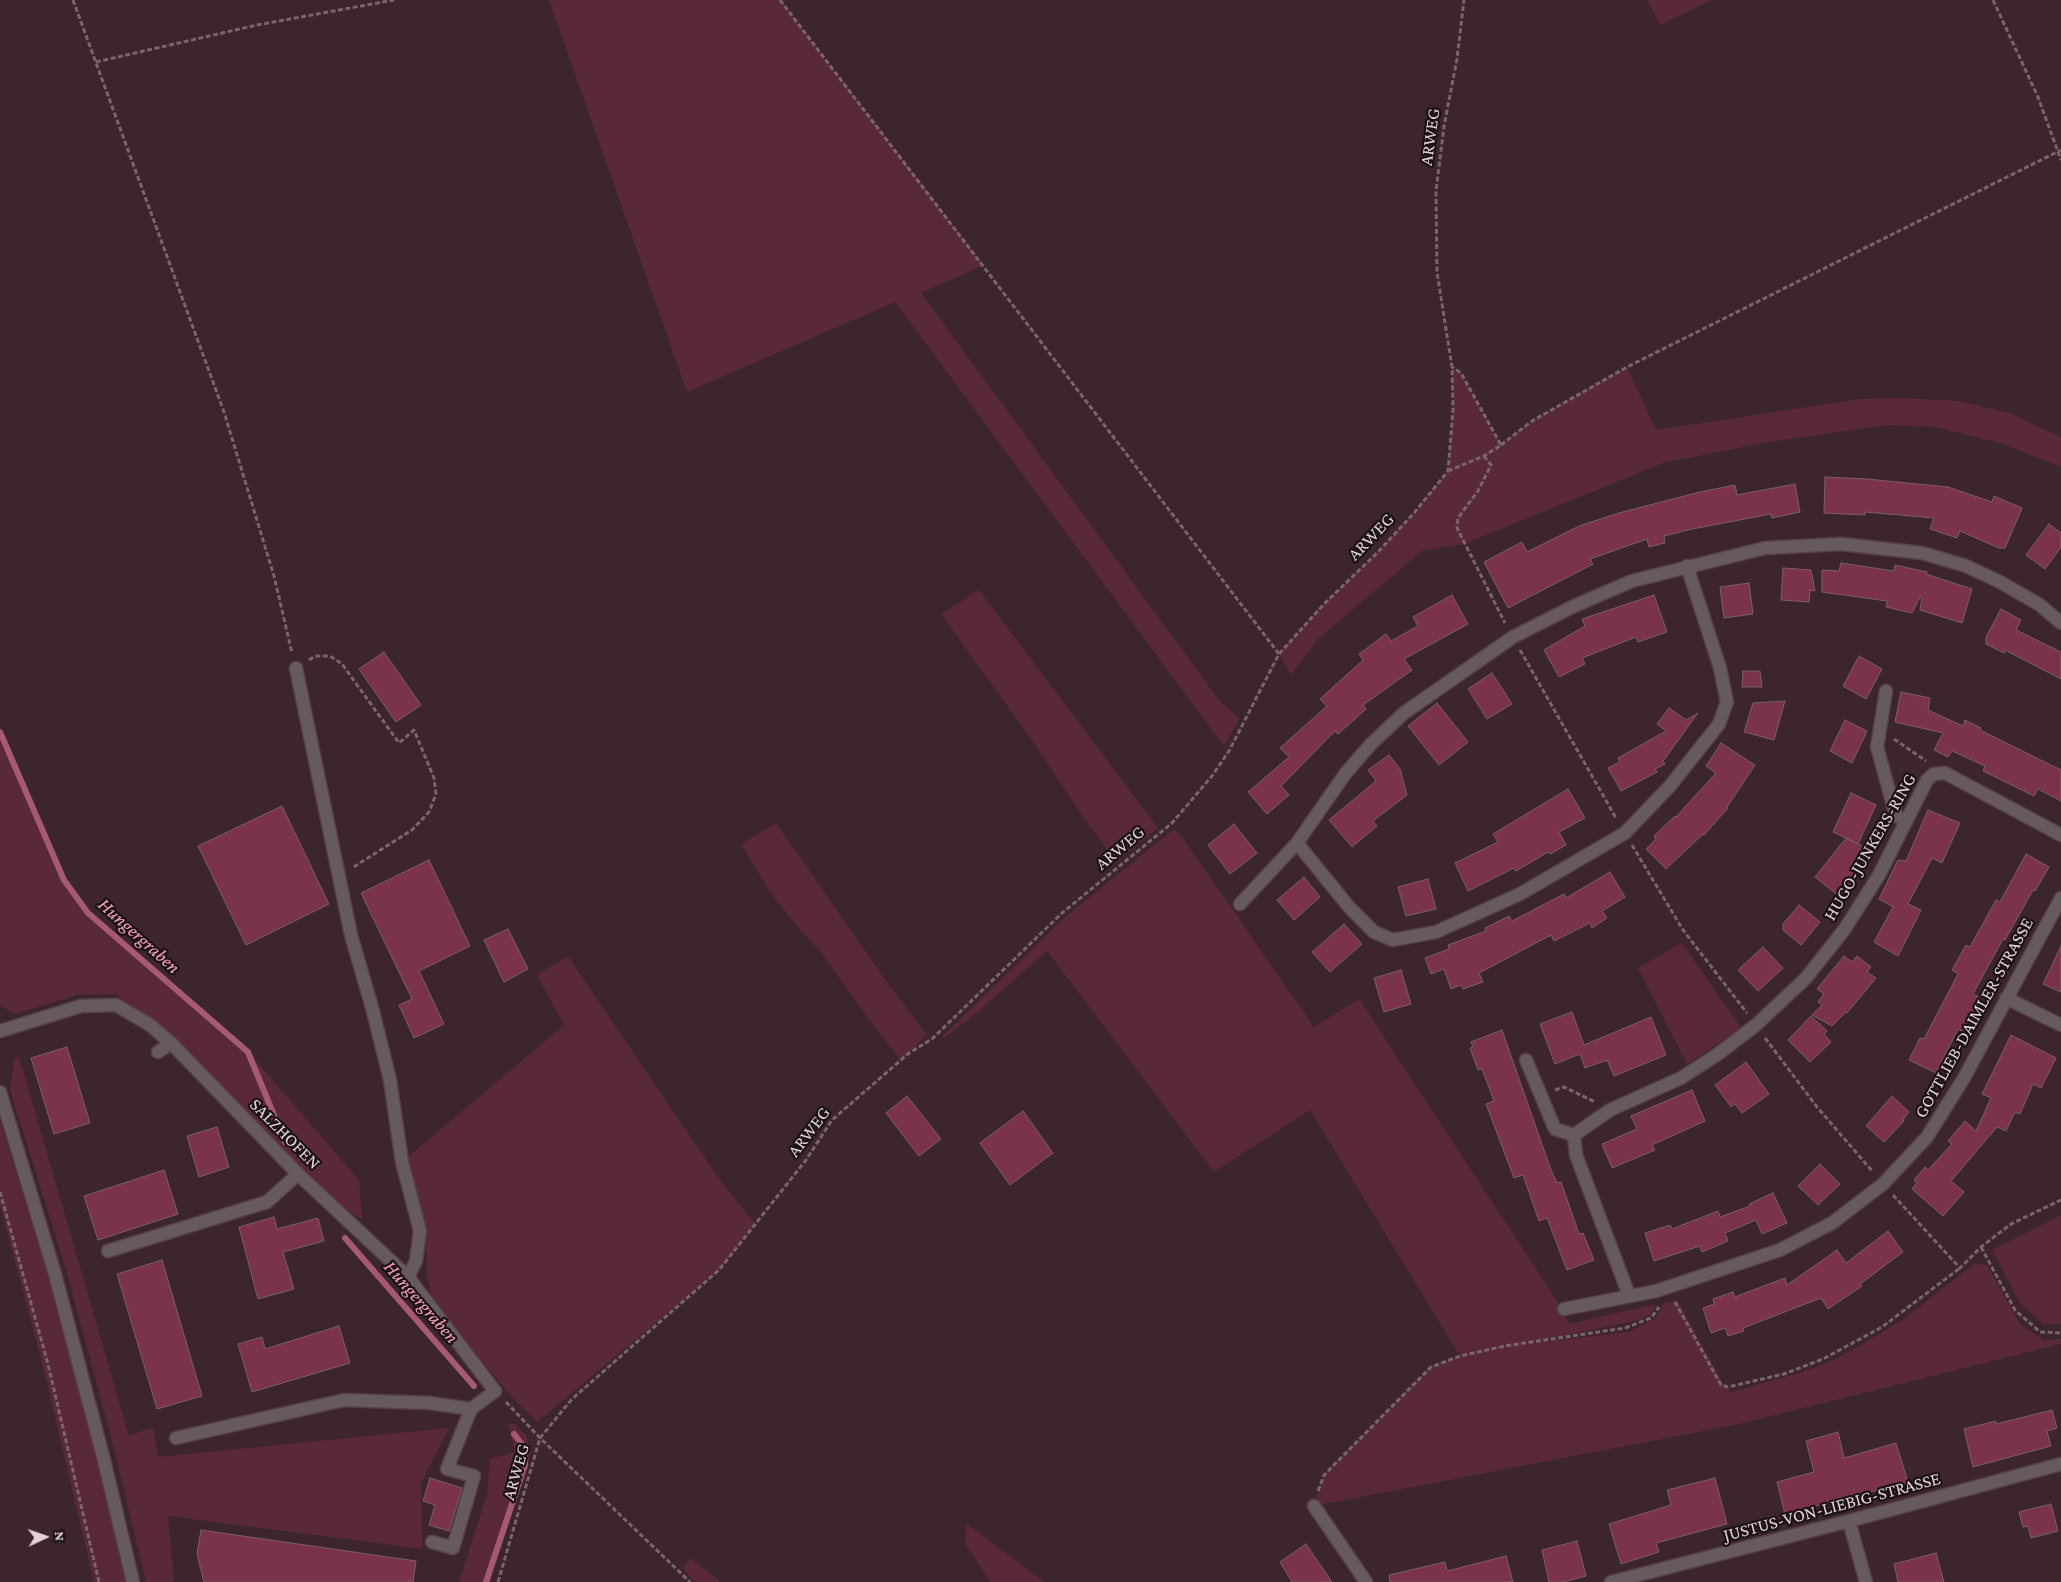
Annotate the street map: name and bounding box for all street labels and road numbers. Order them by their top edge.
street label: ARWEG [1415,107,1445,167]
street label: ARWEG [1343,509,1399,565]
street label: HUGO-JUNKERS-RING [1819,770,1921,924]
street label: ARWEG [1091,821,1149,875]
street label: GOTTLIEB-DAIMLER-STRASSE [1910,914,2038,1122]
street label: SALZHOFEN [245,1094,325,1174]
street label: ARWEG [783,1103,835,1161]
street label: ARWEG [498,1441,534,1503]
street label: JUSTUS-VON-LIEBIG-STRASSE [1721,1468,1943,1546]

